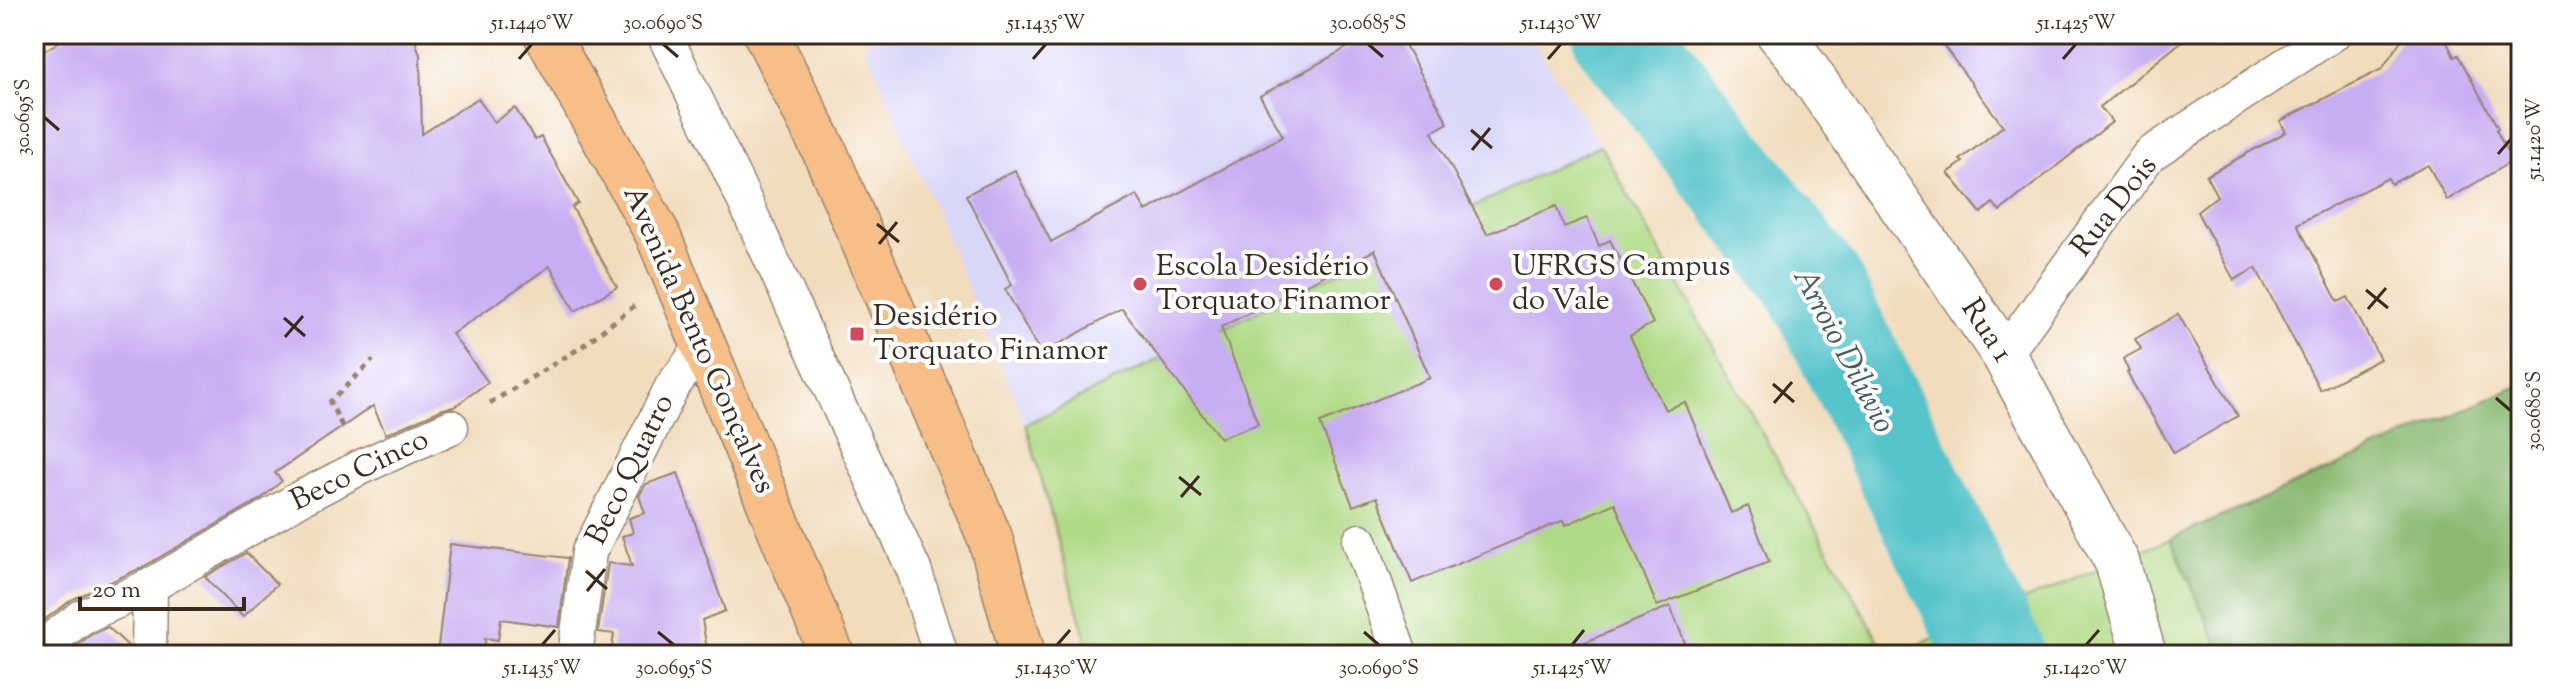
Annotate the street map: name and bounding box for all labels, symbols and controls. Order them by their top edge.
text: 51.1440°W [489,10,574,39]
text: 30.0690°S [623,10,703,39]
text: 51.1435°W [1006,10,1085,39]
text: 30.0685°S [1330,10,1406,39]
text: 51.1430°W [1519,10,1602,39]
text: 51.1425°W [2035,10,2116,39]
text: 30.0695°S [10,79,39,155]
text: 51.1420°W [2521,98,2550,181]
street label: Rua Dois [2062,147,2168,267]
street label: Avenida Bento Gonçalves [611,179,785,501]
place label: Escola Desidério Torquato Finamor [1156,246,1391,323]
place label: UFRGS Campus do Vale [1512,246,1730,323]
water label: Arroio Dilúvio [1780,260,1906,442]
marker: Escola Desidério Torquato Finamor [1131,275,1149,293]
marker: UFRGS Campus do Vale [1487,275,1505,293]
street label: Rua 1 [1949,291,2023,371]
place label: Desidério Torquato Finamor [873,296,1108,373]
marker: Desidério Torquato Finamor [848,325,866,343]
text: 30.0680°S [2521,371,2550,451]
street label: Beco Quatro [576,387,686,553]
street label: Beco Cinco [284,419,436,523]
scale bar [80,561,244,611]
text: 20 m [92,574,141,608]
text: 51.1435°W [502,655,581,684]
text: 30.0695°S [636,655,712,684]
text: 51.1430°W [1015,655,1098,684]
text: 30.0690°S [1339,655,1419,684]
text: 51.1425°W [1531,655,1612,684]
text: 51.1420°W [2044,655,2127,684]

